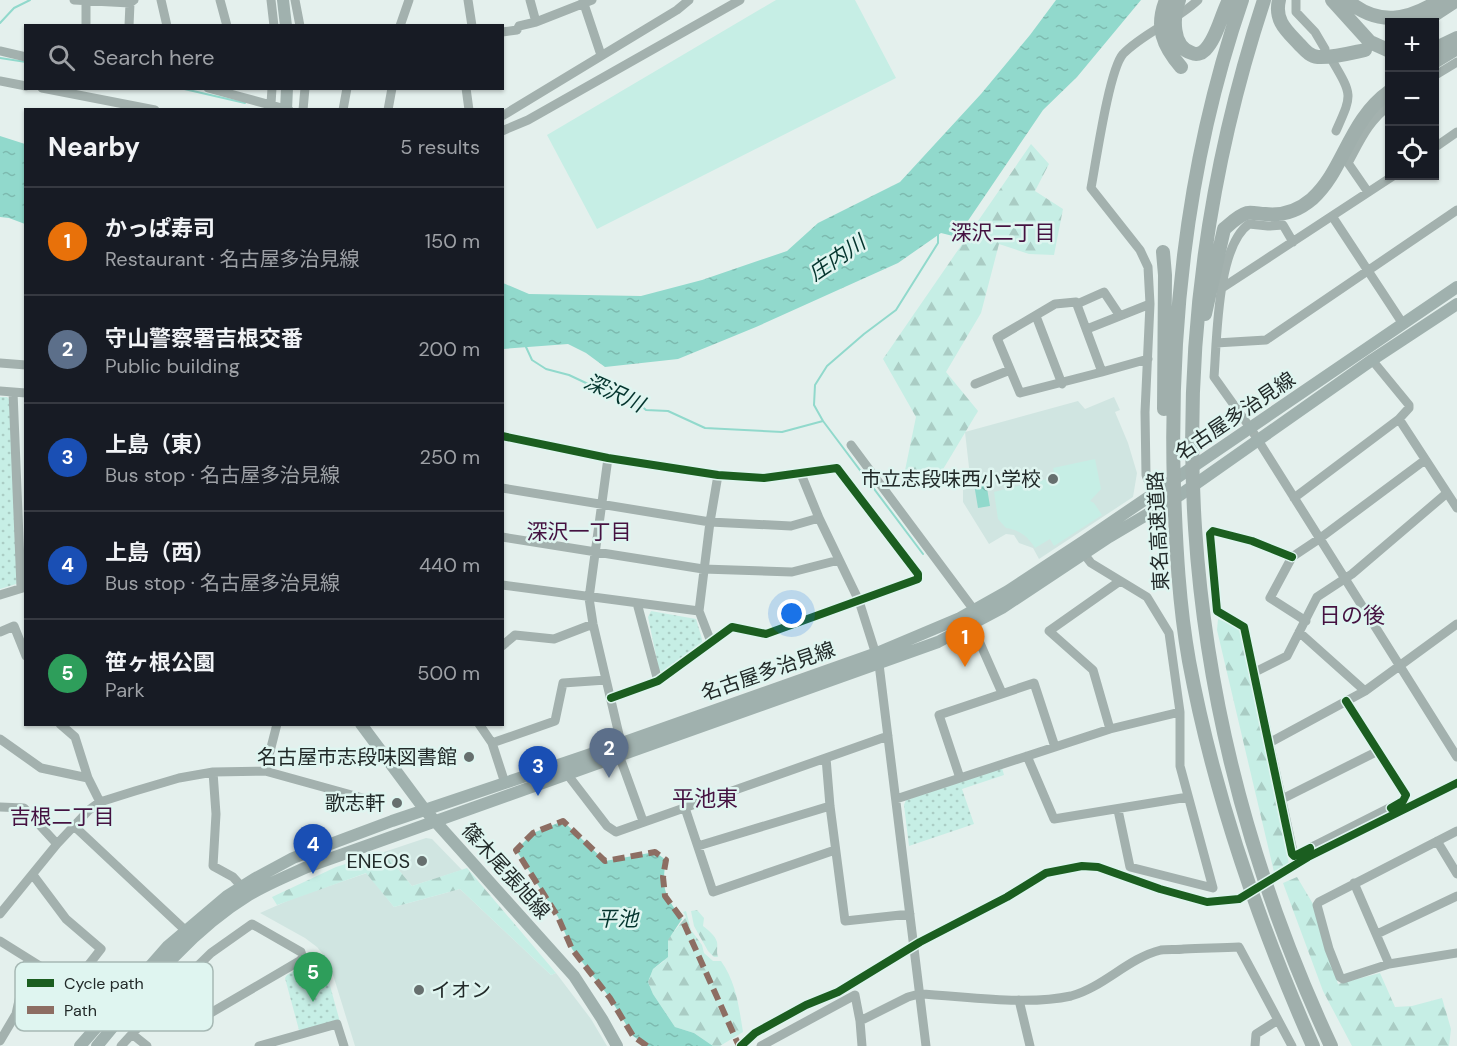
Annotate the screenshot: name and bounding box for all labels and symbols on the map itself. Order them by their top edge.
district label: 深沢二丁目 [951,219,1056,247]
water label: 庄内川 [803,228,873,287]
street label: 名古屋多治見線 [1170,366,1300,466]
water label: 深沢川 [580,367,650,419]
place label: 市立志段味西小学校 [861,466,1041,492]
street label: 東名高速道路 [1142,470,1174,592]
marker: 市立志段味西小学校 [1046,472,1060,486]
district label: 深沢一丁目 [527,518,632,546]
your location [777,599,806,628]
district label: 日の後 [1319,601,1385,630]
pin: 1 [946,618,984,667]
street label: 名古屋多治見線 [698,636,838,706]
pin: 2 [590,728,628,778]
place label: 名古屋市志段味図書館 [257,744,457,770]
pin: 3 [518,746,558,796]
marker: 名古屋市志段味図書館 [462,750,476,764]
district label: 平池東 [672,784,738,813]
place label: 歌志軒 [325,790,385,816]
marker: 歌志軒 [390,796,404,810]
district label: 吉根二丁目 [10,803,115,831]
street label: 篠木尾張旭線 [456,818,556,924]
pin: 4 [294,824,332,874]
place label: ENEOS [347,848,410,874]
marker: ENEOS [415,854,429,868]
water label: 平池 [596,905,640,933]
pin: 5 [294,952,332,1002]
legend [15,962,213,1031]
text: Cycle path [64,973,144,994]
place label: イオン [431,977,491,1003]
marker: イオン [412,983,426,997]
text: Path [64,1000,97,1021]

